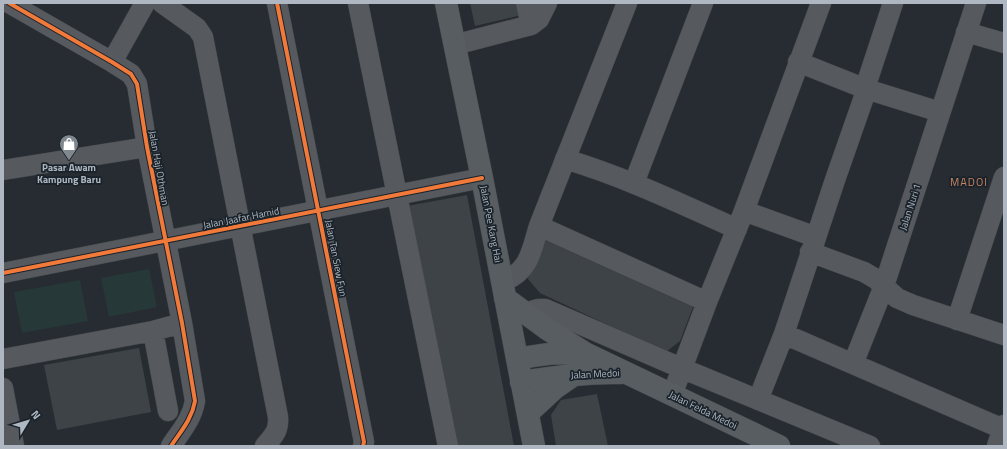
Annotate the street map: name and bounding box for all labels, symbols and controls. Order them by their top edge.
street label: Jalan Haji Othman [145,130,173,206]
shop icon: Pasar Awam Kampung Baru [58,133,80,161]
place label: Pasar Awam Kampung Baru [37,160,101,187]
district label: MADOI [950,174,988,190]
street label: Jalan Nuri 1 [895,182,925,232]
street label: Jalan Pee Kang Hai [476,184,506,264]
street label: Jalan Jaafar Hamid [202,203,280,233]
street label: Jalan Tan Siew Fun [321,218,351,298]
street label: Jalan Medoi [570,365,620,383]
street label: Jalan Felda Medoi [667,387,739,433]
north arrow [8,401,48,441]
text: N [27,407,45,423]

